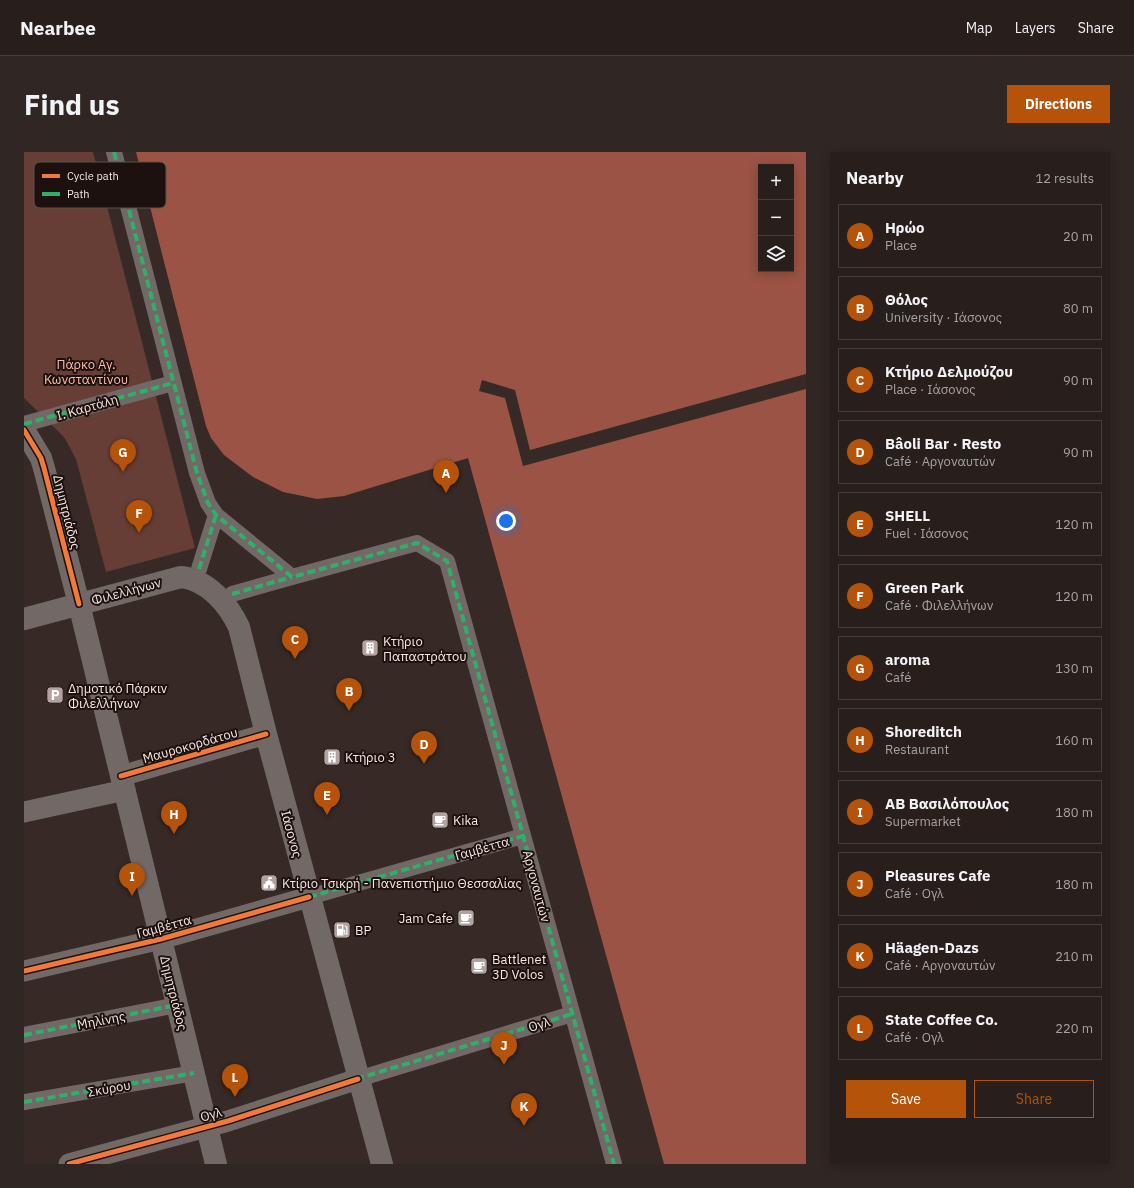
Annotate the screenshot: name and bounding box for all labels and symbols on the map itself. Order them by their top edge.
legend [34,162,166,208]
text: Cycle path [67,169,119,183]
text: Path [67,187,90,201]
park label: Πάρκο Αγ. Κωνσταντίνου [44,356,128,388]
street label: Ι. Καρτάλη [54,391,120,424]
pin: G [110,439,136,472]
pin: A [433,460,459,493]
street label: Δημητριάδος [49,473,84,551]
pin: F [126,500,152,533]
your location [496,511,516,531]
street label: Φιλελλήνων [89,574,163,609]
pin: C [282,626,308,659]
place label: Κτήριο Παπαστράτου [383,633,467,665]
building icon: Κτήριο Παπαστράτου [360,638,380,658]
pin: B [336,678,362,711]
place label: Δημοτικό Πάρκιν Φιλελλήνων [68,680,168,712]
parking icon: Δημοτικό Πάρκιν Φιλελλήνων [45,685,65,705]
street label: Μαυροκορδάτου [141,724,240,767]
pin: D [411,731,437,764]
building icon: Κτήριο 3 [322,747,342,767]
place label: Κτήριο 3 [345,749,396,766]
pin: E [314,782,340,815]
pin: H [161,801,187,834]
street label: Ιάσονος [277,809,306,860]
cafe icon: Kika [430,810,450,830]
place label: Kika [453,812,478,829]
street label: Γαμβέττα [453,833,511,864]
street label: Αργοναυτών [519,848,554,924]
pin: I [119,863,145,896]
public building icon: Κτίριο Τσικρή - Πανεπιστήμιο Θεσσαλίας [259,873,279,893]
place label: Κτίριο Τσικρή - Πανεπιστήμιο Θεσσαλίας [282,875,522,892]
cafe icon: Jam Cafe [456,908,476,928]
place label: Jam Cafe [399,910,453,927]
street label: Γαμβέττα [135,911,193,942]
fuel station icon: BP [332,920,352,940]
place label: BP [355,922,371,939]
place label: Battlenet 3D Volos [492,951,546,983]
street label: Δημητριάδος [156,954,191,1032]
cafe icon: Battlenet 3D Volos [469,956,489,976]
street label: Μηλίνης [76,1008,127,1033]
street label: Ογλ [526,1013,553,1036]
pin: J [491,1032,517,1065]
pin: L [222,1064,248,1097]
street label: Σκύρου [86,1076,132,1101]
pin: K [511,1093,537,1126]
street label: Ογλ [198,1103,224,1126]

